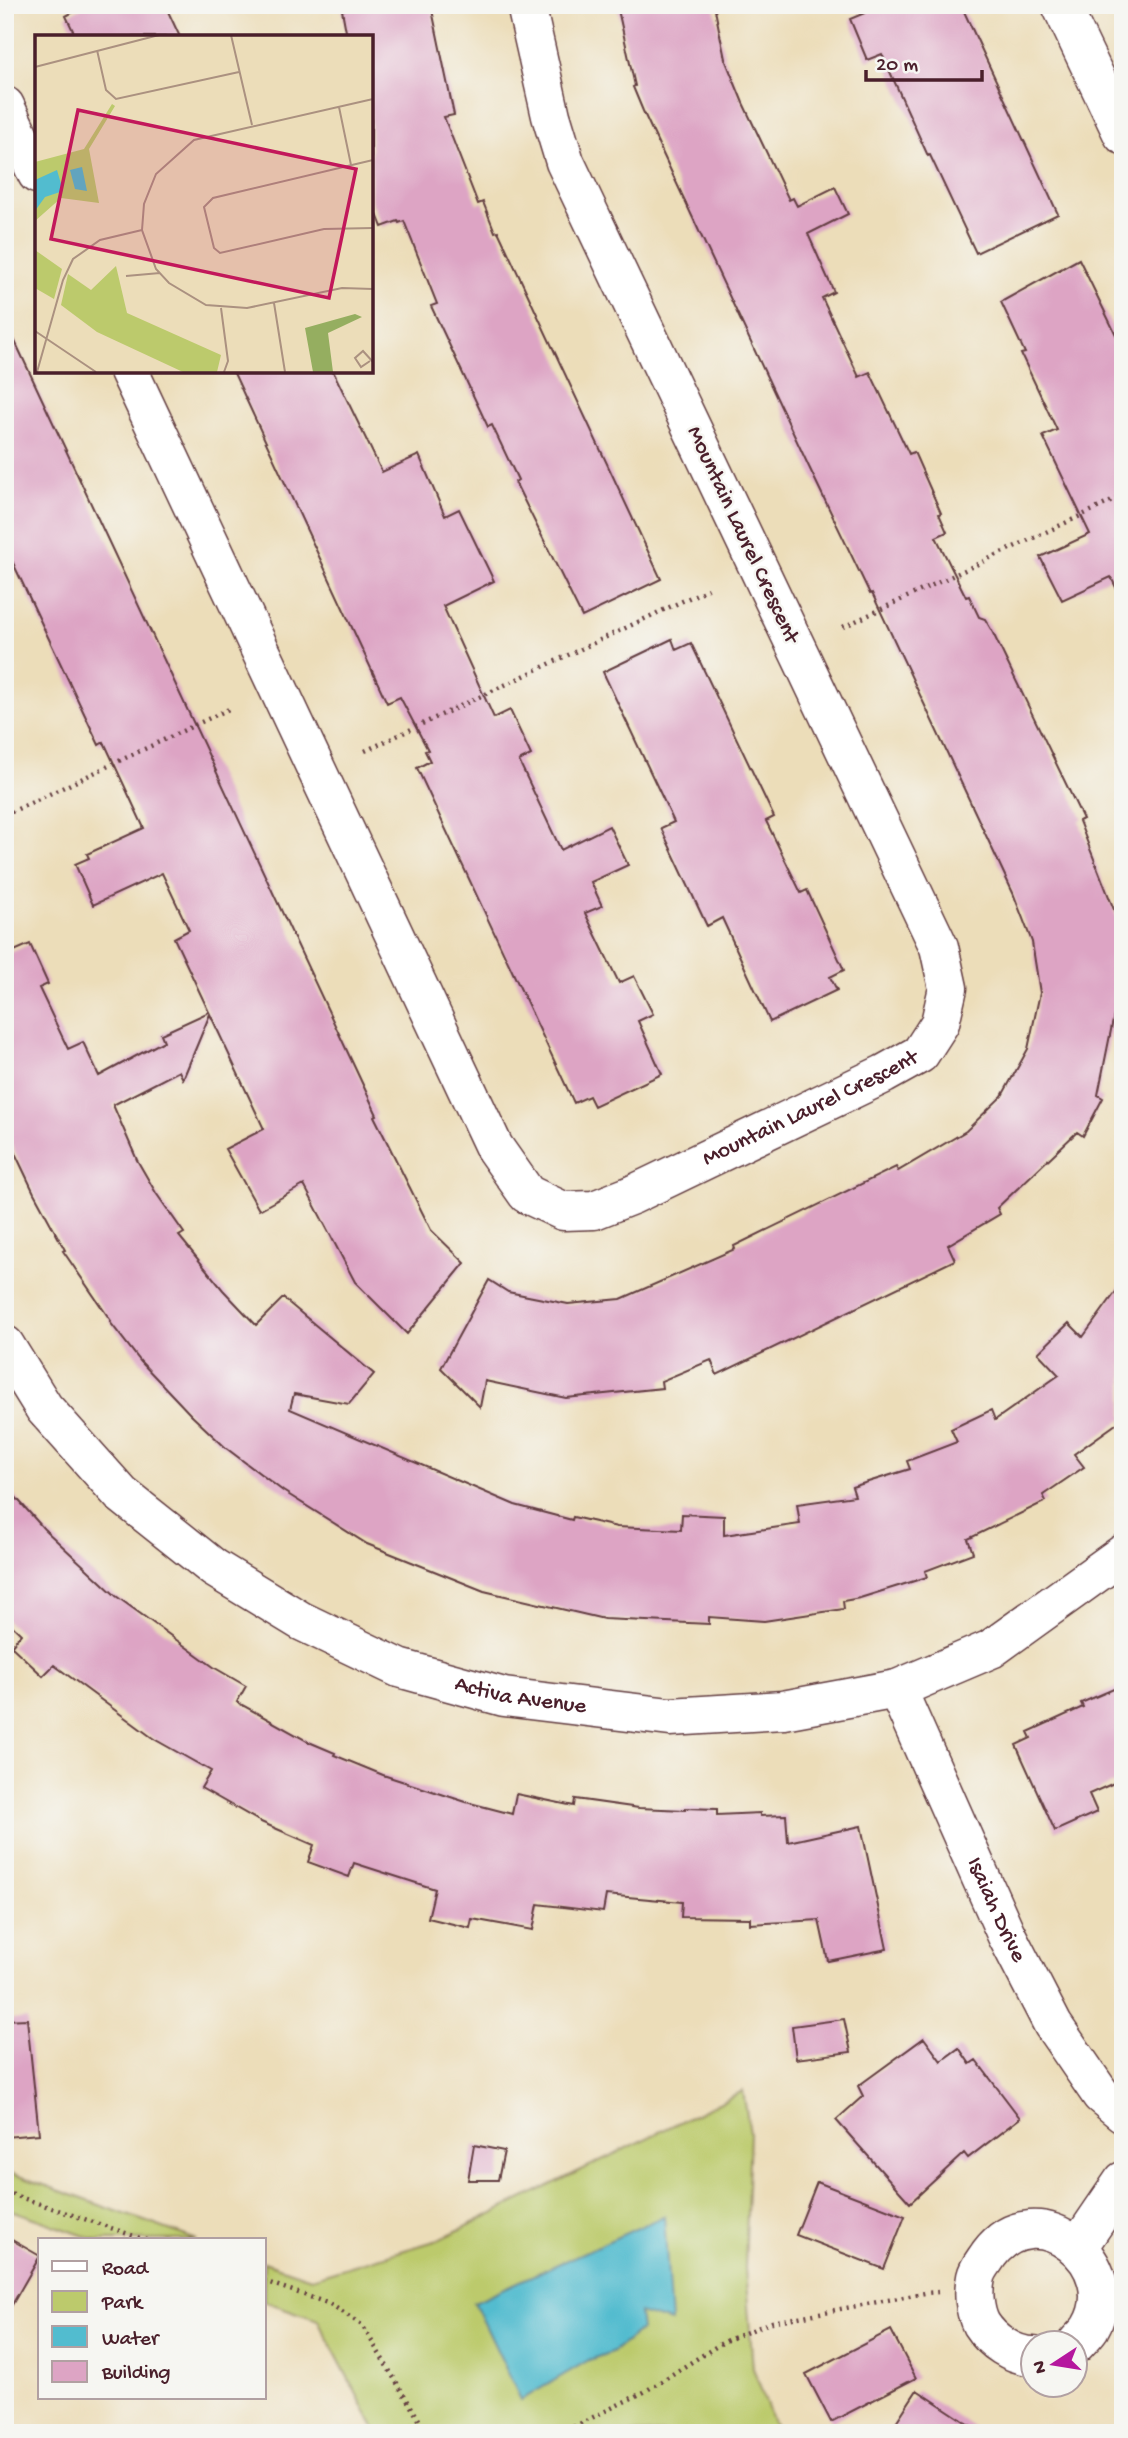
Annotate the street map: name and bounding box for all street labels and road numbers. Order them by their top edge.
street label: Mountain Laurel Crescent [680,422,805,649]
street label: Mountain Laurel Crescent [698,1043,924,1173]
street label: Activa Avenue [452,1671,589,1720]
street label: Isaiah Drive [960,1853,1032,1968]

